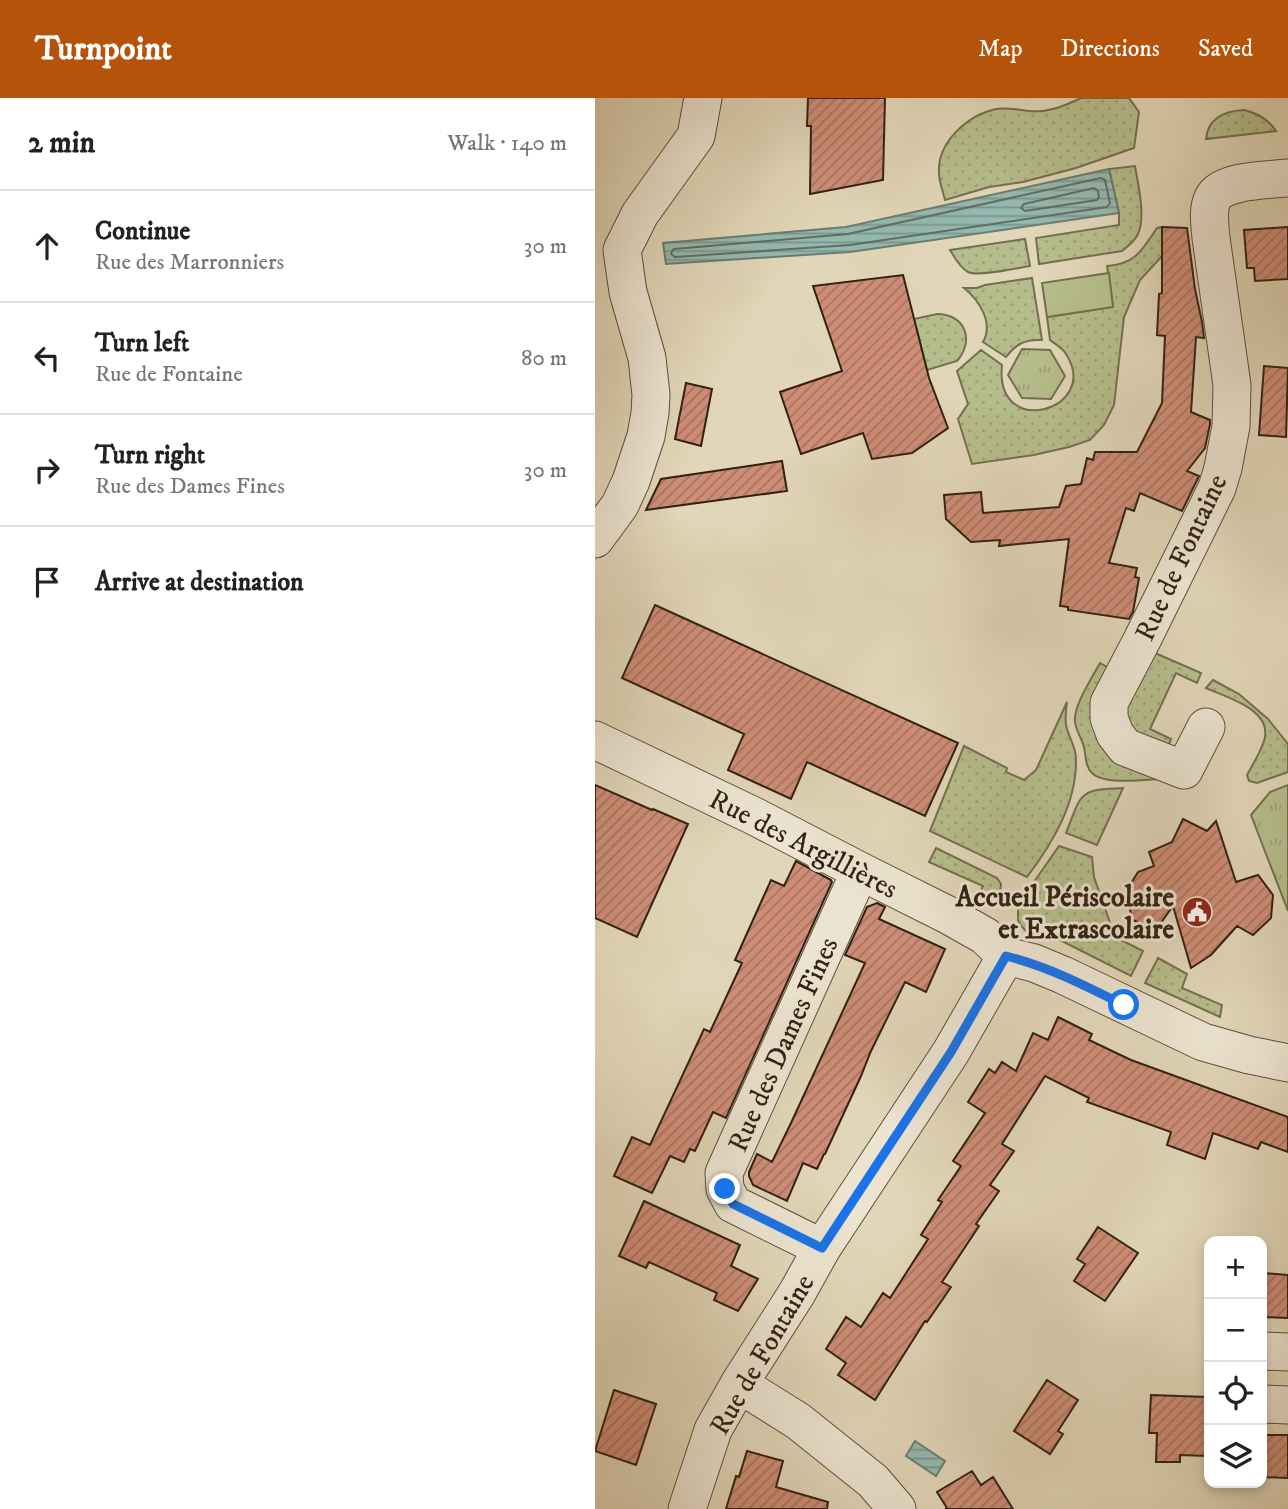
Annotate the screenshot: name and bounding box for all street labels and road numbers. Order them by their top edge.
street label: Rue de Fontaine [1127,469,1235,647]
street label: Rue des Argillières [703,782,903,907]
street label: Rue des Dames Fines [720,932,846,1157]
street label: Rue de Fontaine [702,1268,822,1441]

